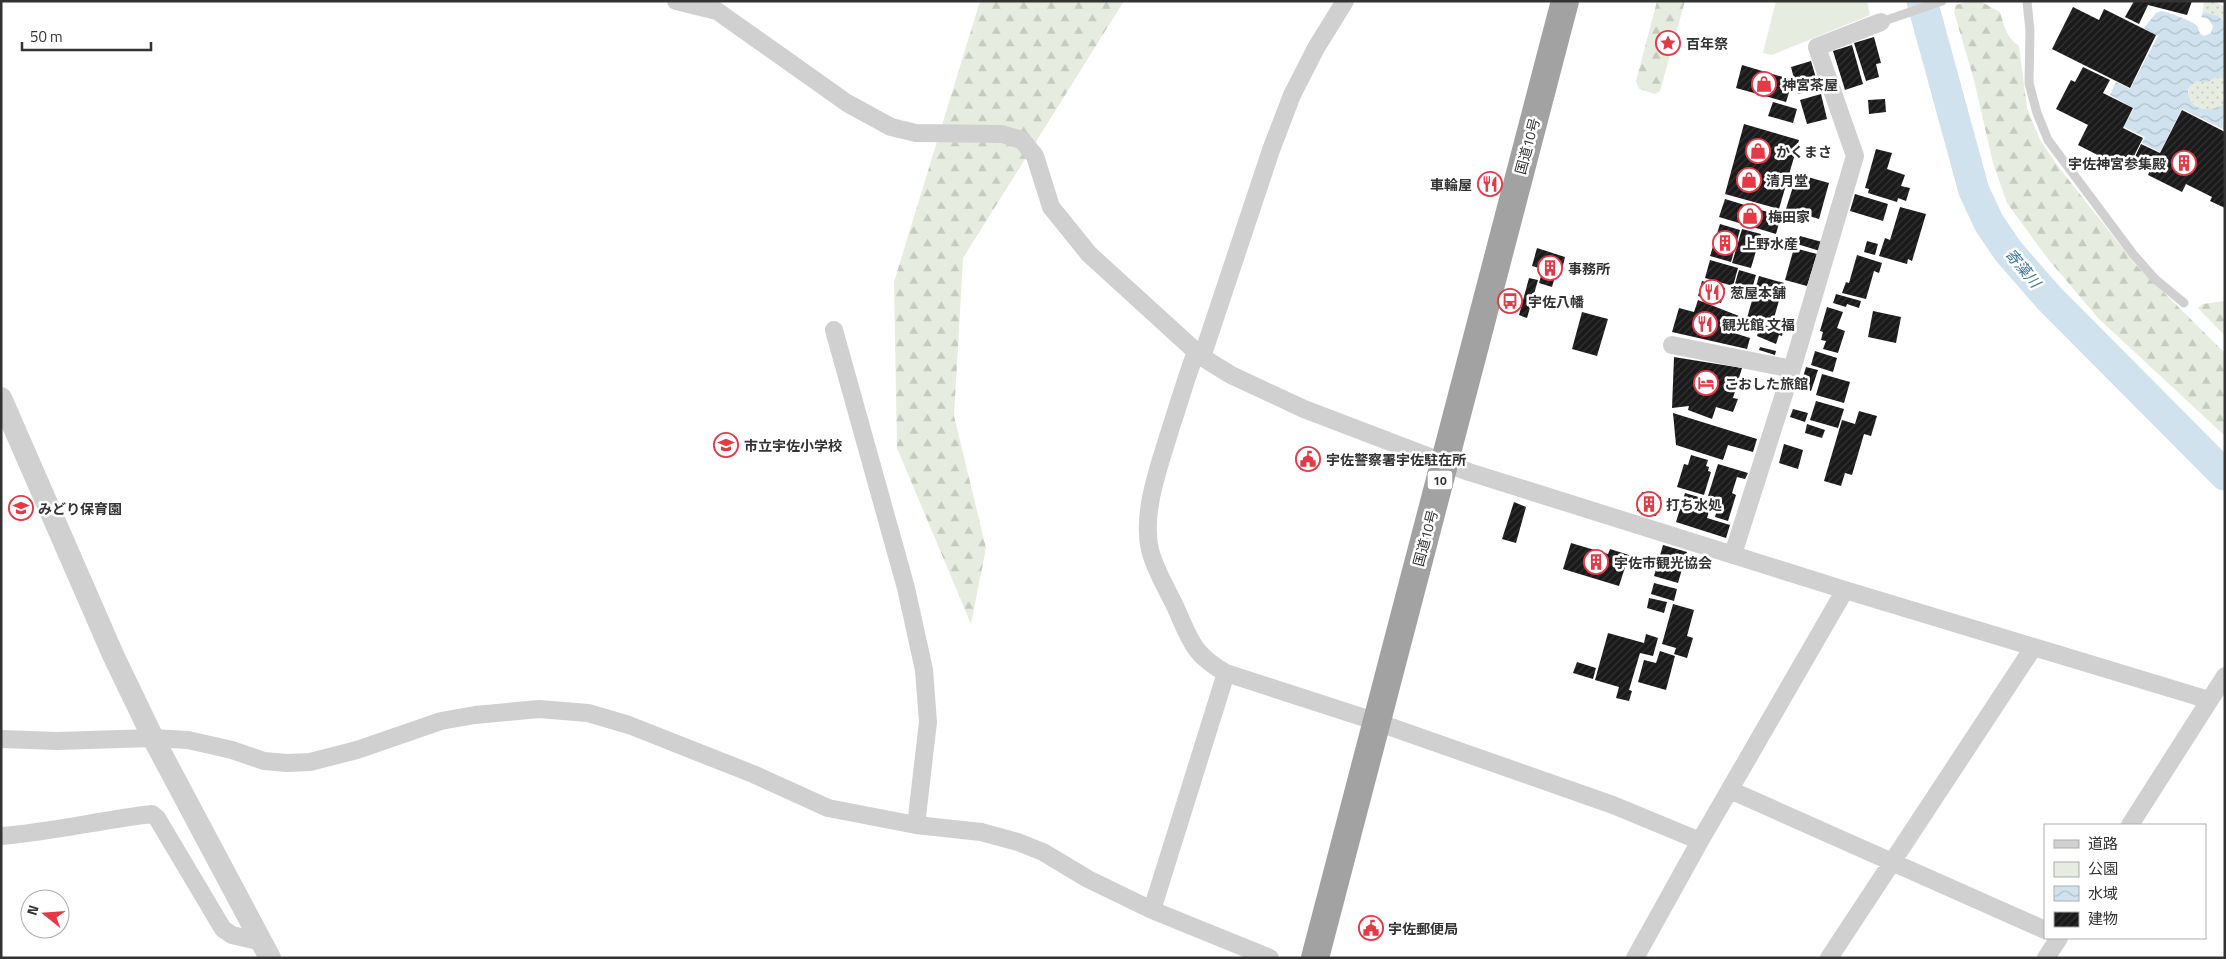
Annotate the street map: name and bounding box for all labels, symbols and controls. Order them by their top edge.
scale bar [22,20,151,52]
text: 50 m [30,25,63,48]
place icon: 百年祭 [1655,30,1681,56]
place label: 百年祭 [1686,33,1728,54]
shop icon: 神宮茶屋 [1751,71,1777,97]
place label: 神宮茶屋 [1782,74,1838,95]
street label: 国道10号 [1509,115,1545,177]
shop icon: かくまさ [1745,138,1771,164]
place label: かくまさ [1776,141,1832,162]
building icon: 宇佐神宮参集殿 [2171,150,2197,176]
place label: 宇佐神宮参集殿 [2068,153,2166,174]
shop icon: 清月堂 [1736,167,1762,193]
place label: 清月堂 [1766,170,1808,191]
restaurant icon: 車輪屋 [1477,171,1503,197]
place label: 車輪屋 [1430,174,1472,195]
shop icon: 梅田家 [1737,203,1763,229]
place label: 梅田家 [1768,206,1810,227]
building icon: 上野水産 [1712,230,1738,256]
place label: 上野水産 [1742,233,1798,254]
water label: 寄藻川 [2000,243,2048,294]
building icon: 事務所 [1537,255,1563,281]
place label: 事務所 [1568,258,1610,279]
restaurant icon: 葱屋本舗 [1699,279,1725,305]
place label: 葱屋本舗 [1730,282,1786,303]
bus stop icon: 宇佐八幡 [1497,288,1523,314]
place label: 宇佐八幡 [1528,291,1584,312]
restaurant icon: 観光館 文福 [1692,311,1718,337]
place label: 観光館 文福 [1722,314,1795,335]
hotel icon: こおした旅館 [1693,370,1719,396]
place label: こおした旅館 [1724,373,1808,394]
school or university icon: 市立宇佐小学校 [713,432,739,458]
place label: 市立宇佐小学校 [744,435,842,456]
public building icon: 宇佐警察署宇佐駐在所 [1295,446,1321,472]
place label: 宇佐警察署宇佐駐在所 [1326,449,1466,470]
road number: 10 [1428,470,1452,490]
building icon: 打ち水処 [1636,491,1662,517]
place label: 打ち水処 [1666,494,1722,515]
school or university icon: みどり保育園 [8,495,34,521]
place label: みどり保育園 [38,498,122,519]
street label: 国道10号 [1407,507,1443,569]
building icon: 宇佐市観光協会 [1583,549,1609,575]
place label: 宇佐市観光協会 [1614,552,1712,573]
legend [2044,824,2206,939]
text: 道路 [2088,832,2118,855]
text: 公園 [2088,857,2118,880]
text: 水域 [2088,882,2118,905]
north arrow [20,889,70,939]
text: N [21,902,44,918]
text: 建物 [2088,907,2118,930]
public building icon: 宇佐郵便局 [1358,915,1384,941]
place label: 宇佐郵便局 [1388,918,1458,939]

